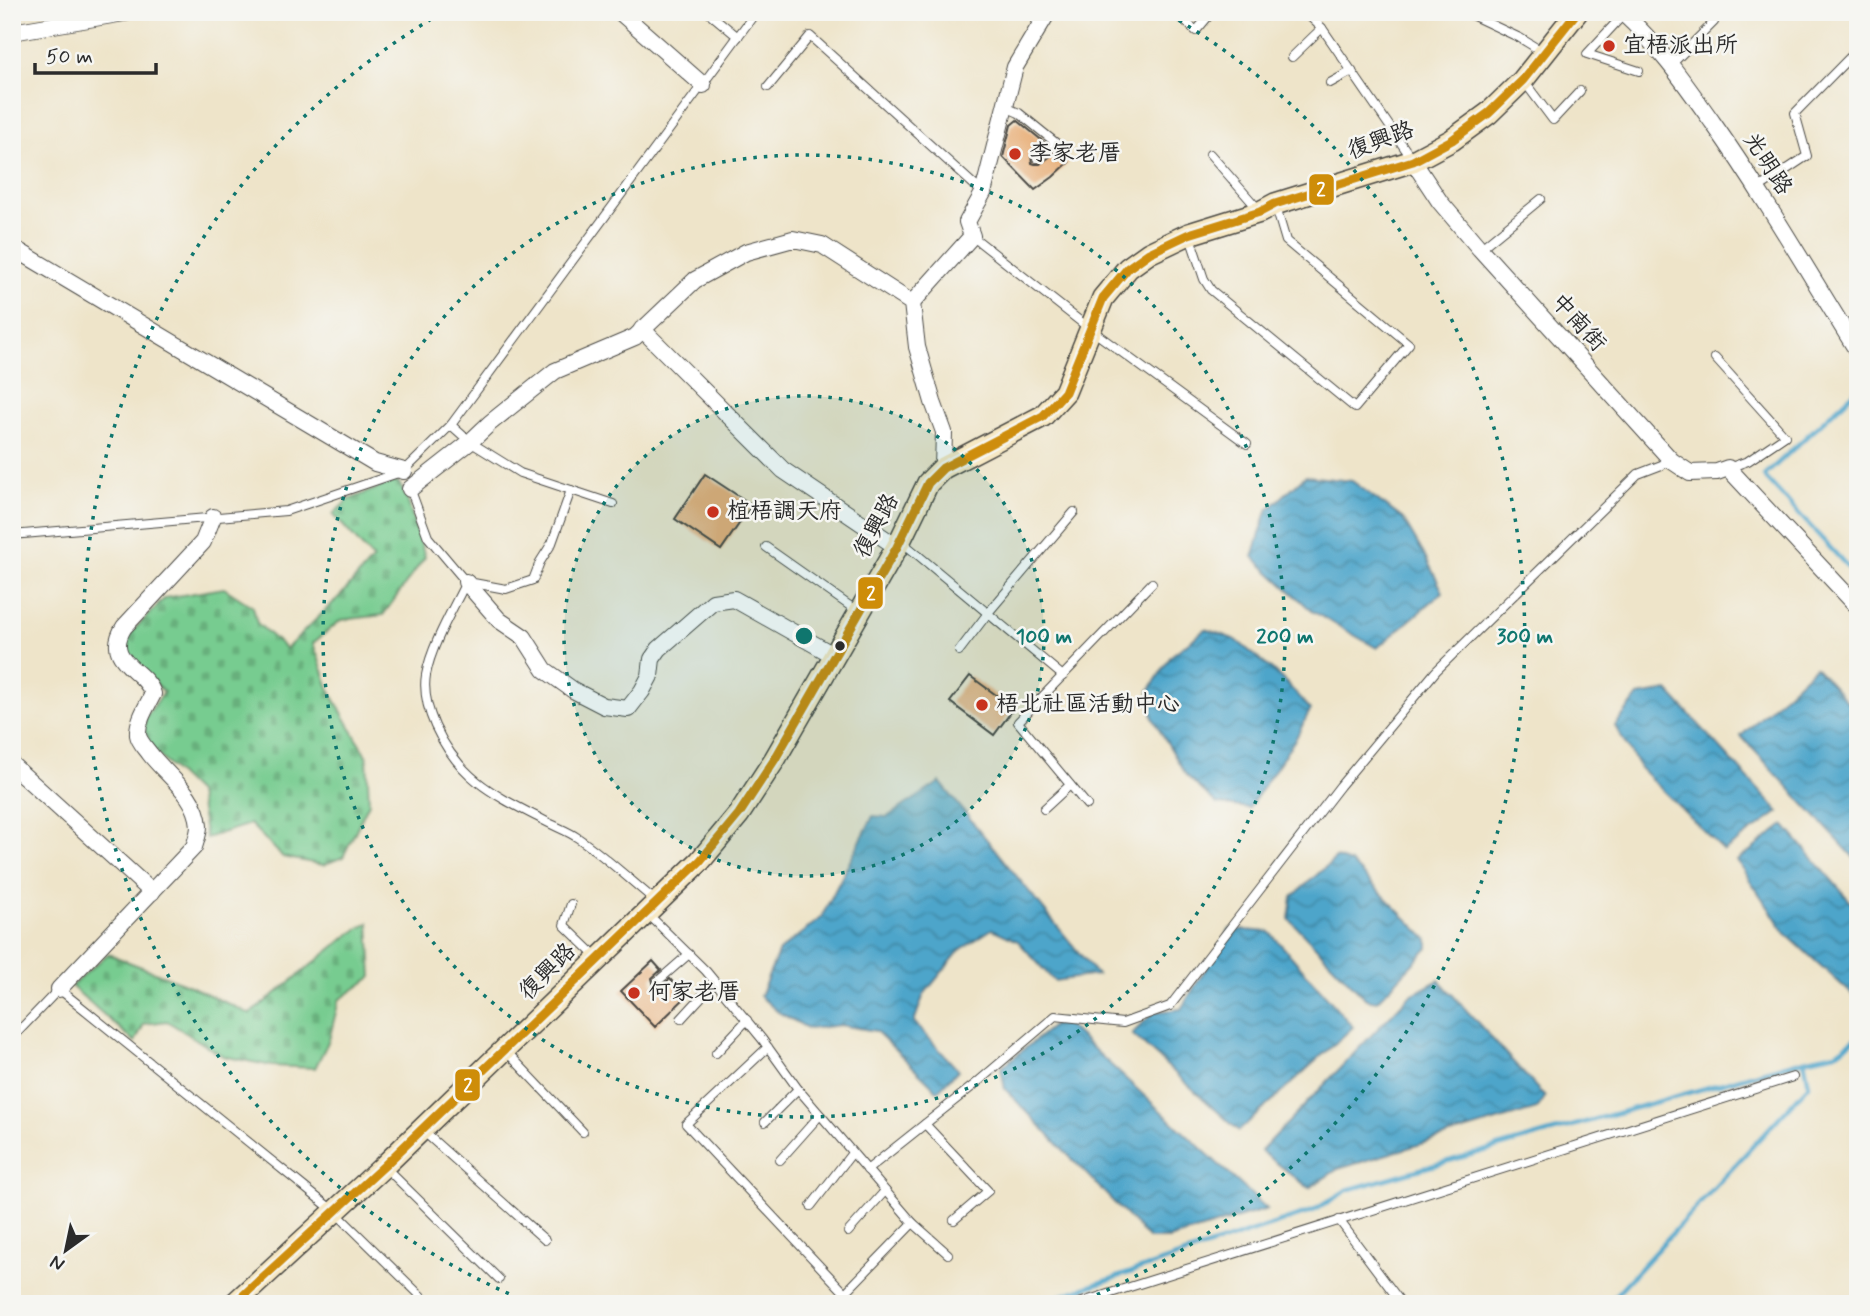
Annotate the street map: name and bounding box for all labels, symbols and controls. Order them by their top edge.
place label: 宜梧派出所 [1623,31,1738,61]
scale bar [35,32,156,76]
marker: 宜梧派出所 [1601,38,1617,54]
text: 50 m [46,43,93,71]
street label: 復興路 [1343,115,1419,167]
street label: 光明路 [1736,127,1798,201]
place label: 李家老厝 [1029,139,1121,169]
marker: 李家老厝 [1007,146,1023,162]
line badge: 2 [1308,173,1335,206]
text: 2 [1316,178,1326,203]
street label: 中南街 [1544,287,1612,359]
street label: 復興路 [848,488,906,564]
place label: 椬梧調天府 [727,497,842,527]
marker: 椬梧調天府 [705,504,721,520]
line badge: 2 [857,576,884,610]
text: 2 [866,582,876,607]
text: 100 m [1016,623,1072,651]
text: 200 m [1256,623,1314,651]
text: 300 m [1497,623,1554,651]
centre of rings [792,624,816,648]
unlabelled marker [833,639,847,653]
place label: 梧北社區活動中心 [996,690,1180,720]
marker: 梧北社區活動中心 [974,697,990,713]
street label: 復興路 [513,937,583,1007]
place label: 何家老厝 [648,978,740,1008]
marker: 何家老厝 [626,985,642,1001]
line badge: 2 [454,1068,481,1102]
text: 2 [463,1074,473,1099]
north arrow [32,1214,102,1284]
text: N [45,1249,70,1277]

